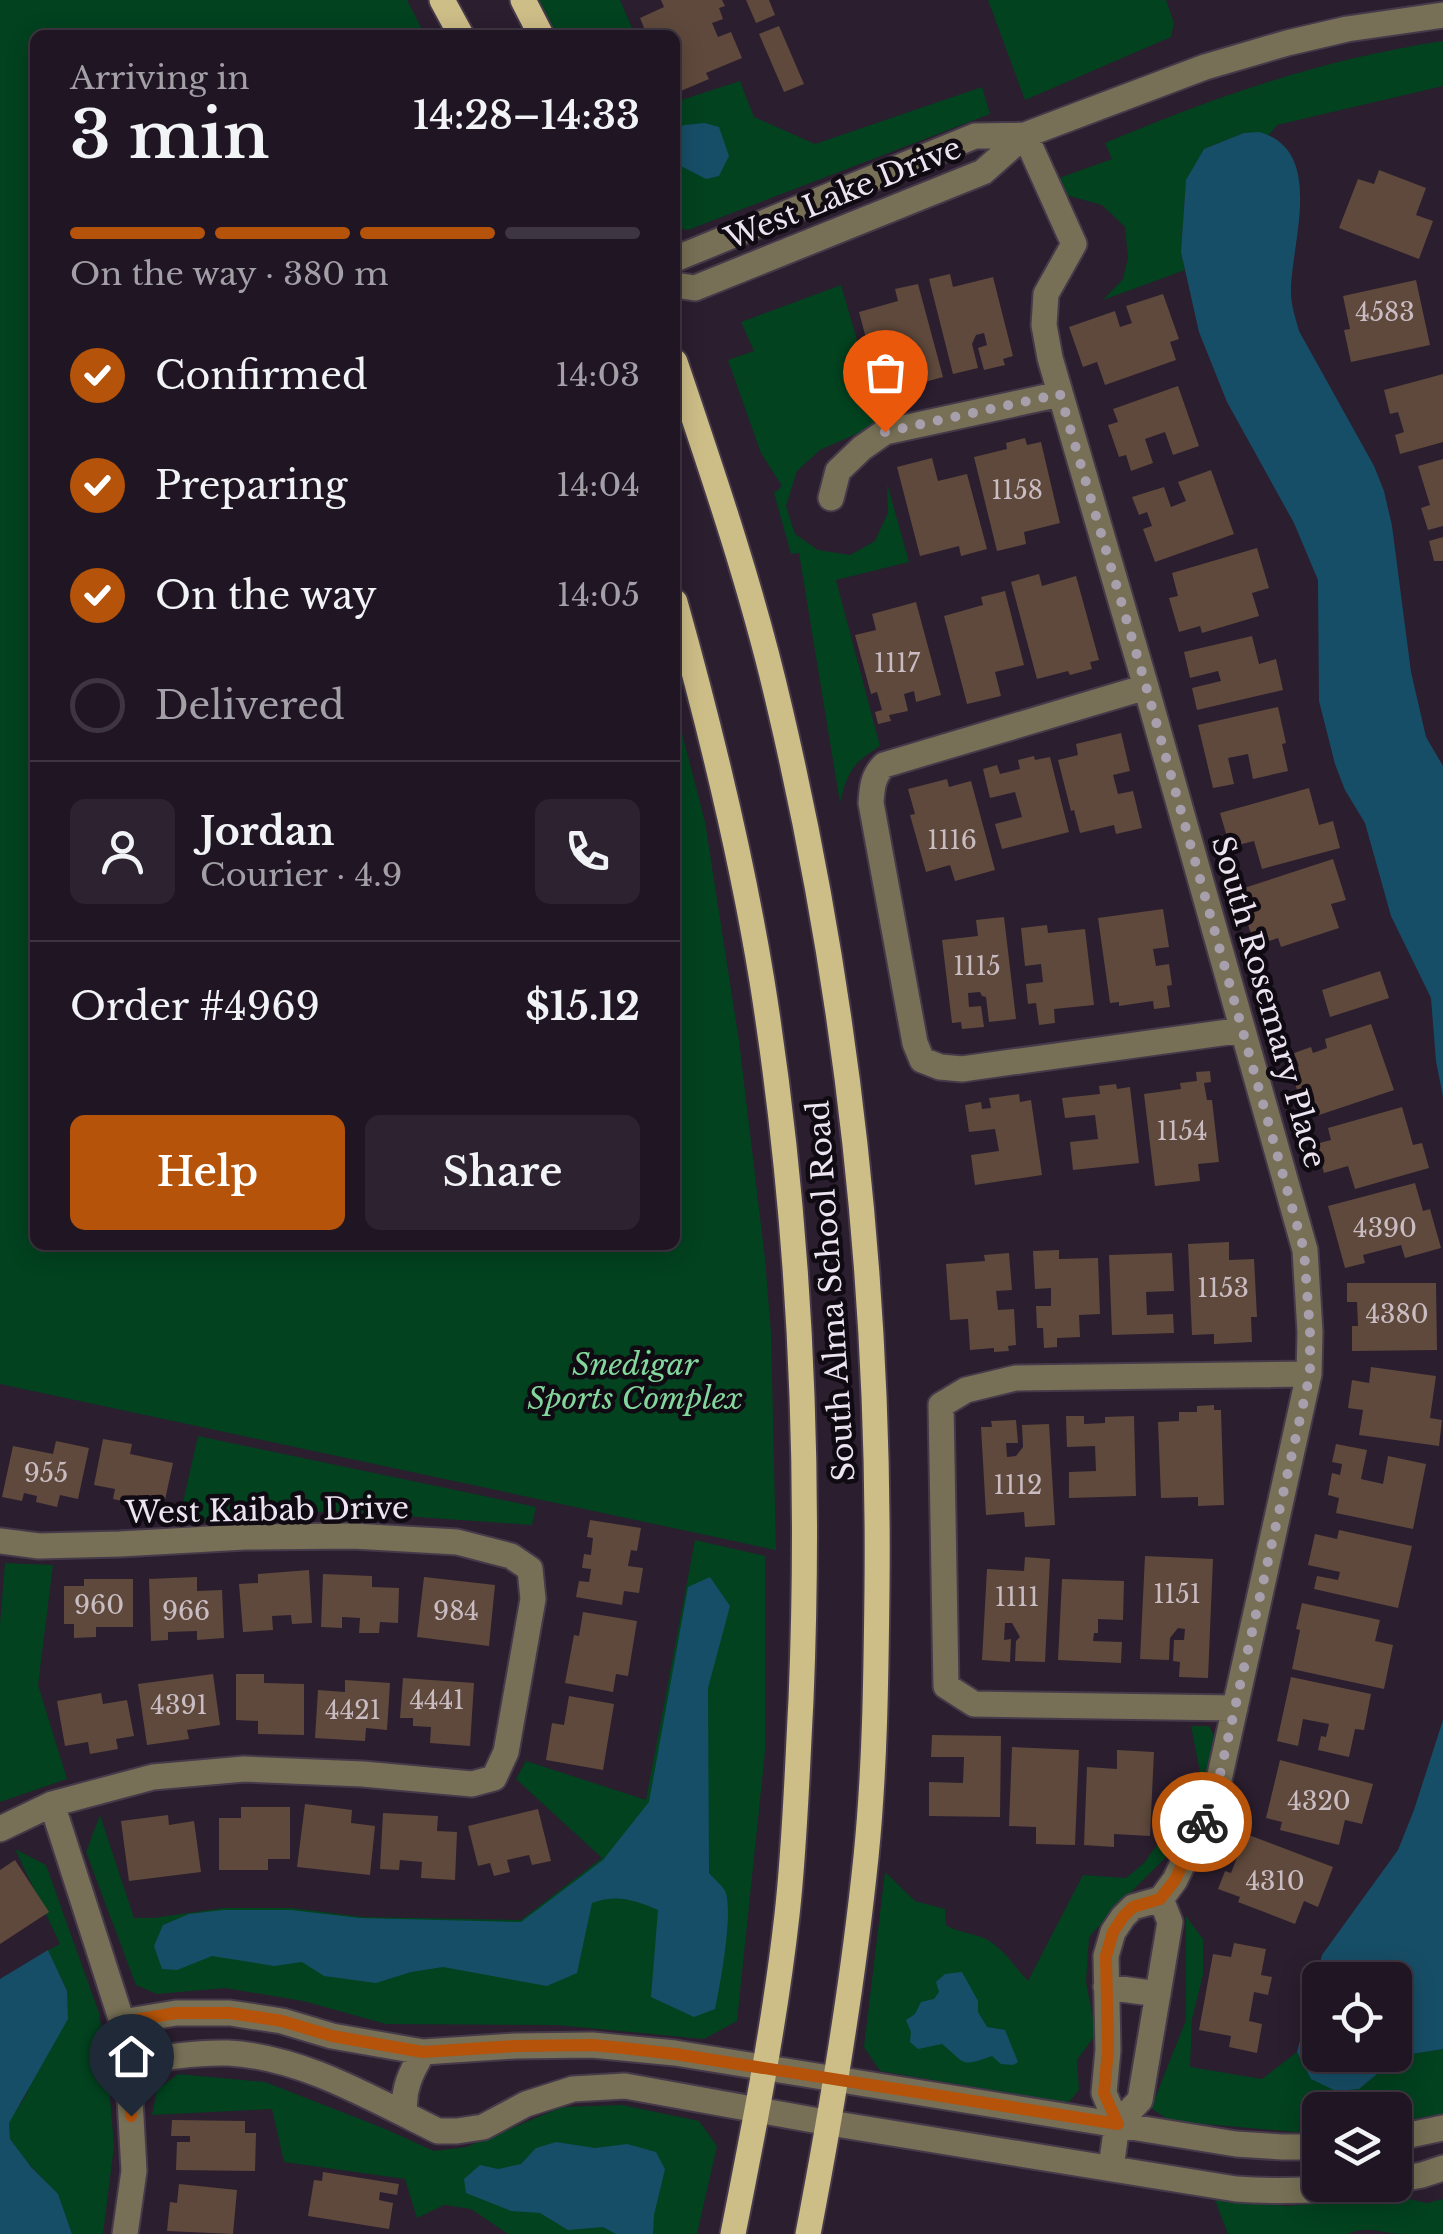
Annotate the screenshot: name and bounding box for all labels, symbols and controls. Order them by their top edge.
text: Arriving in [70,58,249,98]
text: 14:28–14:33 [413,92,640,139]
text: 3 min [70,95,270,176]
street label: West Lake Drive [719,129,966,258]
text: On the way · 380 m [70,254,389,294]
house number: 4583 [1355,297,1415,328]
pin [843,330,928,433]
icon: bag [858,345,913,400]
icon: check [70,348,125,403]
text: Confirmed [155,352,368,399]
text: 14:03 [555,355,640,395]
icon: check [70,458,125,513]
text: Preparing [155,462,347,509]
text: 14:04 [556,465,640,505]
house number: 1158 [991,475,1043,506]
icon: check [70,568,125,623]
text: On the way [155,572,377,619]
text: 14:05 [557,575,640,615]
house number: 1117 [874,648,920,679]
text: Delivered [155,682,345,729]
button: person [70,799,175,904]
button: phone [535,799,640,904]
text: Jordan [200,808,334,855]
house number: 1116 [927,825,977,856]
street label: South Rosemary Place [1204,832,1334,1172]
text: Courier · 4.9 [200,855,402,895]
house number: 1115 [953,951,1001,982]
text: Order #4969 [70,983,320,1030]
text: $15.12 [525,983,640,1030]
street label: South Alma School Road [799,1099,863,1483]
button: Help [70,1115,345,1230]
button: Share [365,1115,640,1230]
house number: 1154 [1156,1116,1208,1147]
house number: 4390 [1353,1213,1417,1244]
house number: 1153 [1197,1273,1249,1304]
house number: 4380 [1365,1299,1429,1330]
park label: Snedigar Sports Complex [527,1346,743,1417]
house number: 955 [24,1458,68,1489]
house number: 1112 [994,1470,1042,1501]
street label: West Kaibab Drive [124,1489,409,1531]
house number: 1151 [1153,1579,1201,1610]
house number: 1111 [995,1582,1039,1613]
house number: 960 [74,1590,124,1621]
house number: 966 [162,1596,210,1627]
house number: 984 [433,1596,479,1627]
house number: 4441 [409,1685,465,1716]
house number: 4391 [150,1690,208,1721]
house number: 4421 [325,1695,381,1726]
courier [1152,1772,1252,1872]
house number: 4320 [1287,1786,1351,1817]
icon: bike [1175,1795,1230,1850]
house number: 4310 [1245,1866,1305,1897]
map controls [1302,1962,1412,2202]
button: locate [1302,1962,1412,2072]
pin [89,2014,174,2117]
icon: home [104,2029,159,2084]
button: layers [1302,2092,1412,2202]

